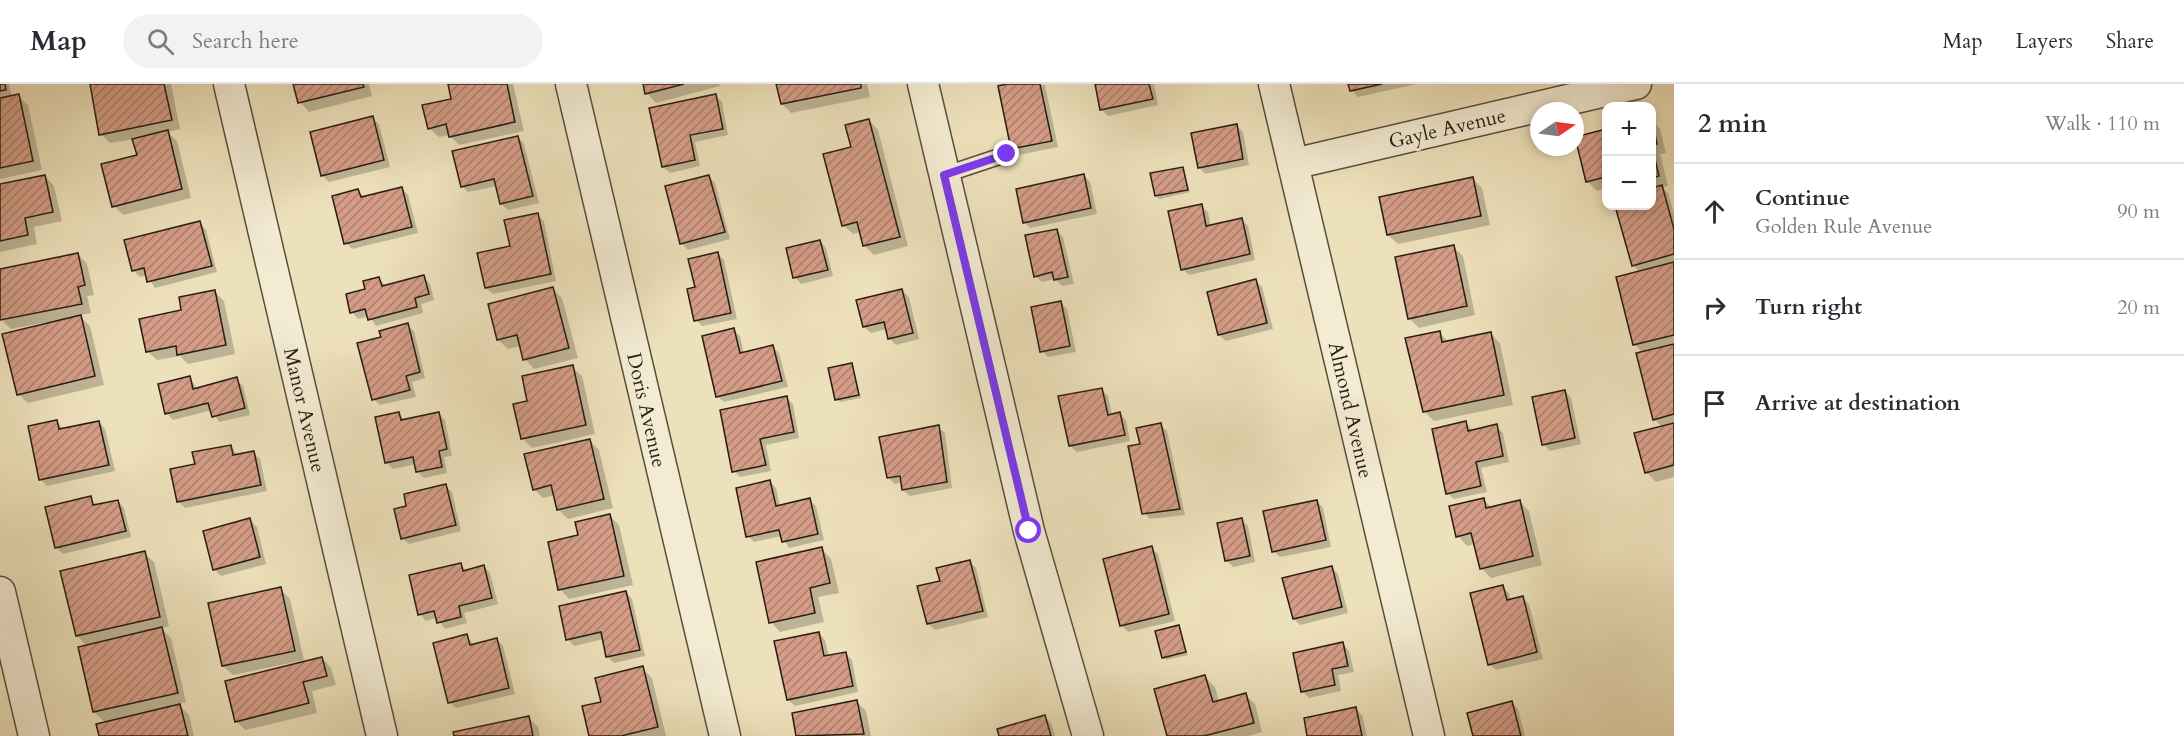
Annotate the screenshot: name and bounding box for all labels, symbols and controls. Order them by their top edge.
search box [123,14,543,68]
text: Map [30,22,87,60]
icon: search [144,25,177,58]
text: Search here [192,26,299,56]
text: Map [1943,27,1983,56]
text: Layers [2016,27,2073,56]
text: Share [2106,27,2154,56]
street label: Gayle Avenue [1386,102,1508,155]
north arrow [1530,102,1584,156]
map controls [1602,102,1656,210]
button: + [1602,102,1656,156]
text: 2 min [1698,106,1767,141]
text: Walk · 110 m [2045,110,2160,137]
route end [993,140,1019,166]
button: − [1602,156,1656,210]
text: Continue [1755,183,1850,213]
icon: ahead [1698,195,1731,228]
text: 90 m [2117,198,2160,225]
text: Golden Rule Avenue [1755,213,1932,240]
icon: right [1698,291,1731,324]
text: Turn right [1755,292,1862,322]
text: 20 m [2117,294,2160,321]
street label: Almond Avenue [1322,339,1379,481]
street label: Manor Avenue [277,345,332,475]
street label: Doris Avenue [620,350,673,470]
icon: arrive [1698,387,1731,420]
text: Arrive at destination [1755,388,1960,418]
route start [1015,517,1041,543]

